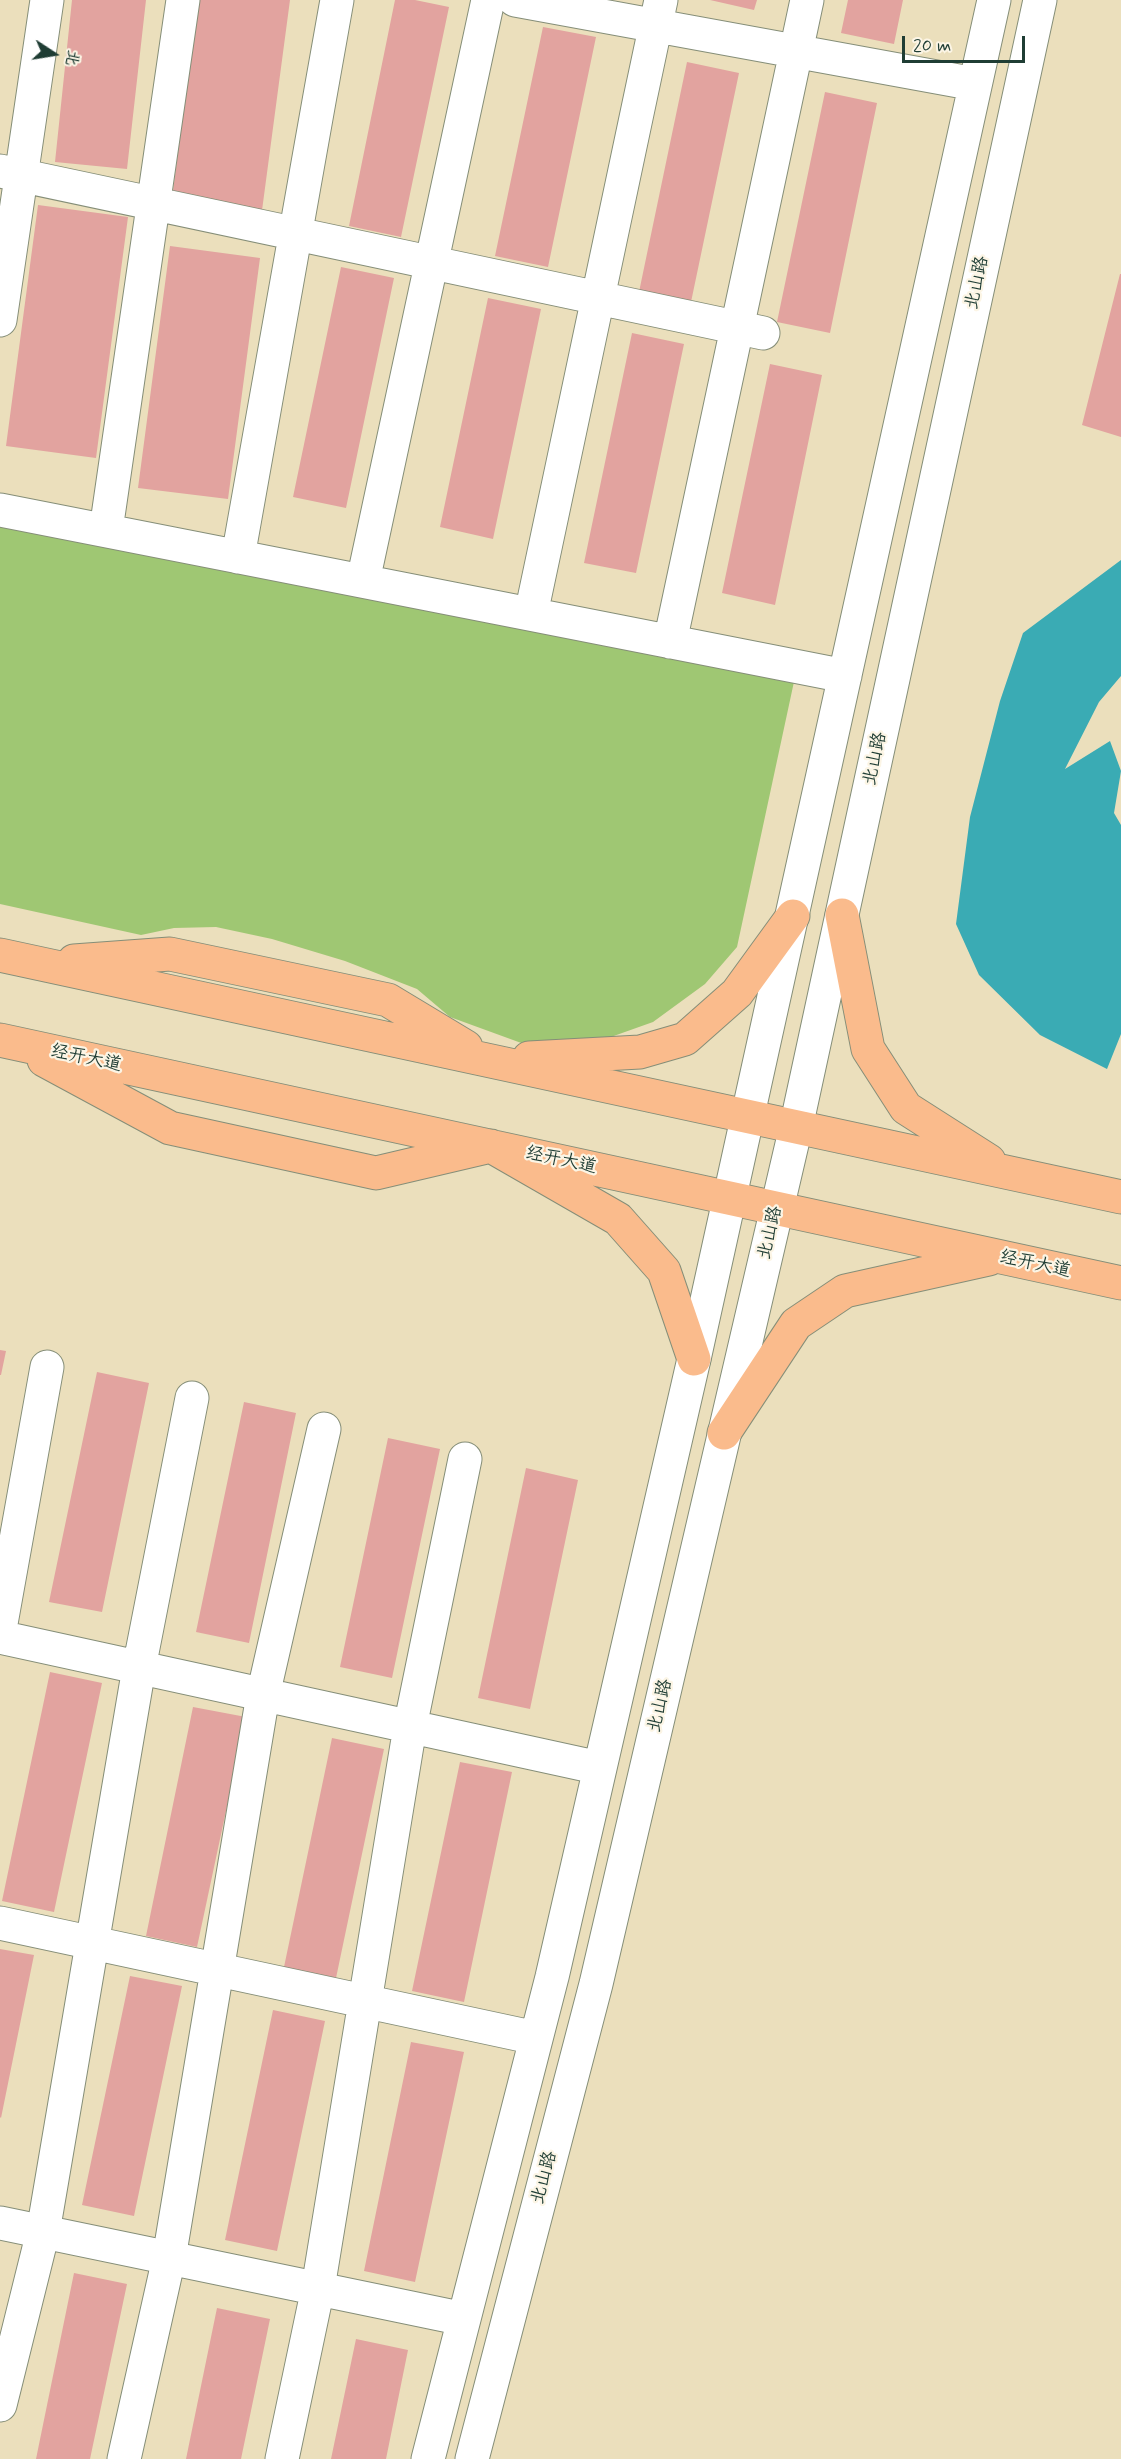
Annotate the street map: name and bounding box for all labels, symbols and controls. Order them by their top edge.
north arrow [24,24,84,84]
scale bar [905,24,1028,62]
text: 20 m [913,34,951,58]
text: 北 [60,48,84,68]
street label: 北山路 [962,254,994,312]
street label: 北山路 [860,730,892,788]
street label: 经开大道 [49,1041,123,1077]
street label: 经开大道 [524,1143,598,1179]
street label: 北山路 [754,1204,788,1262]
street label: 经开大道 [998,1247,1072,1283]
street label: 北山路 [644,1677,678,1735]
street label: 北山路 [528,2149,562,2207]

